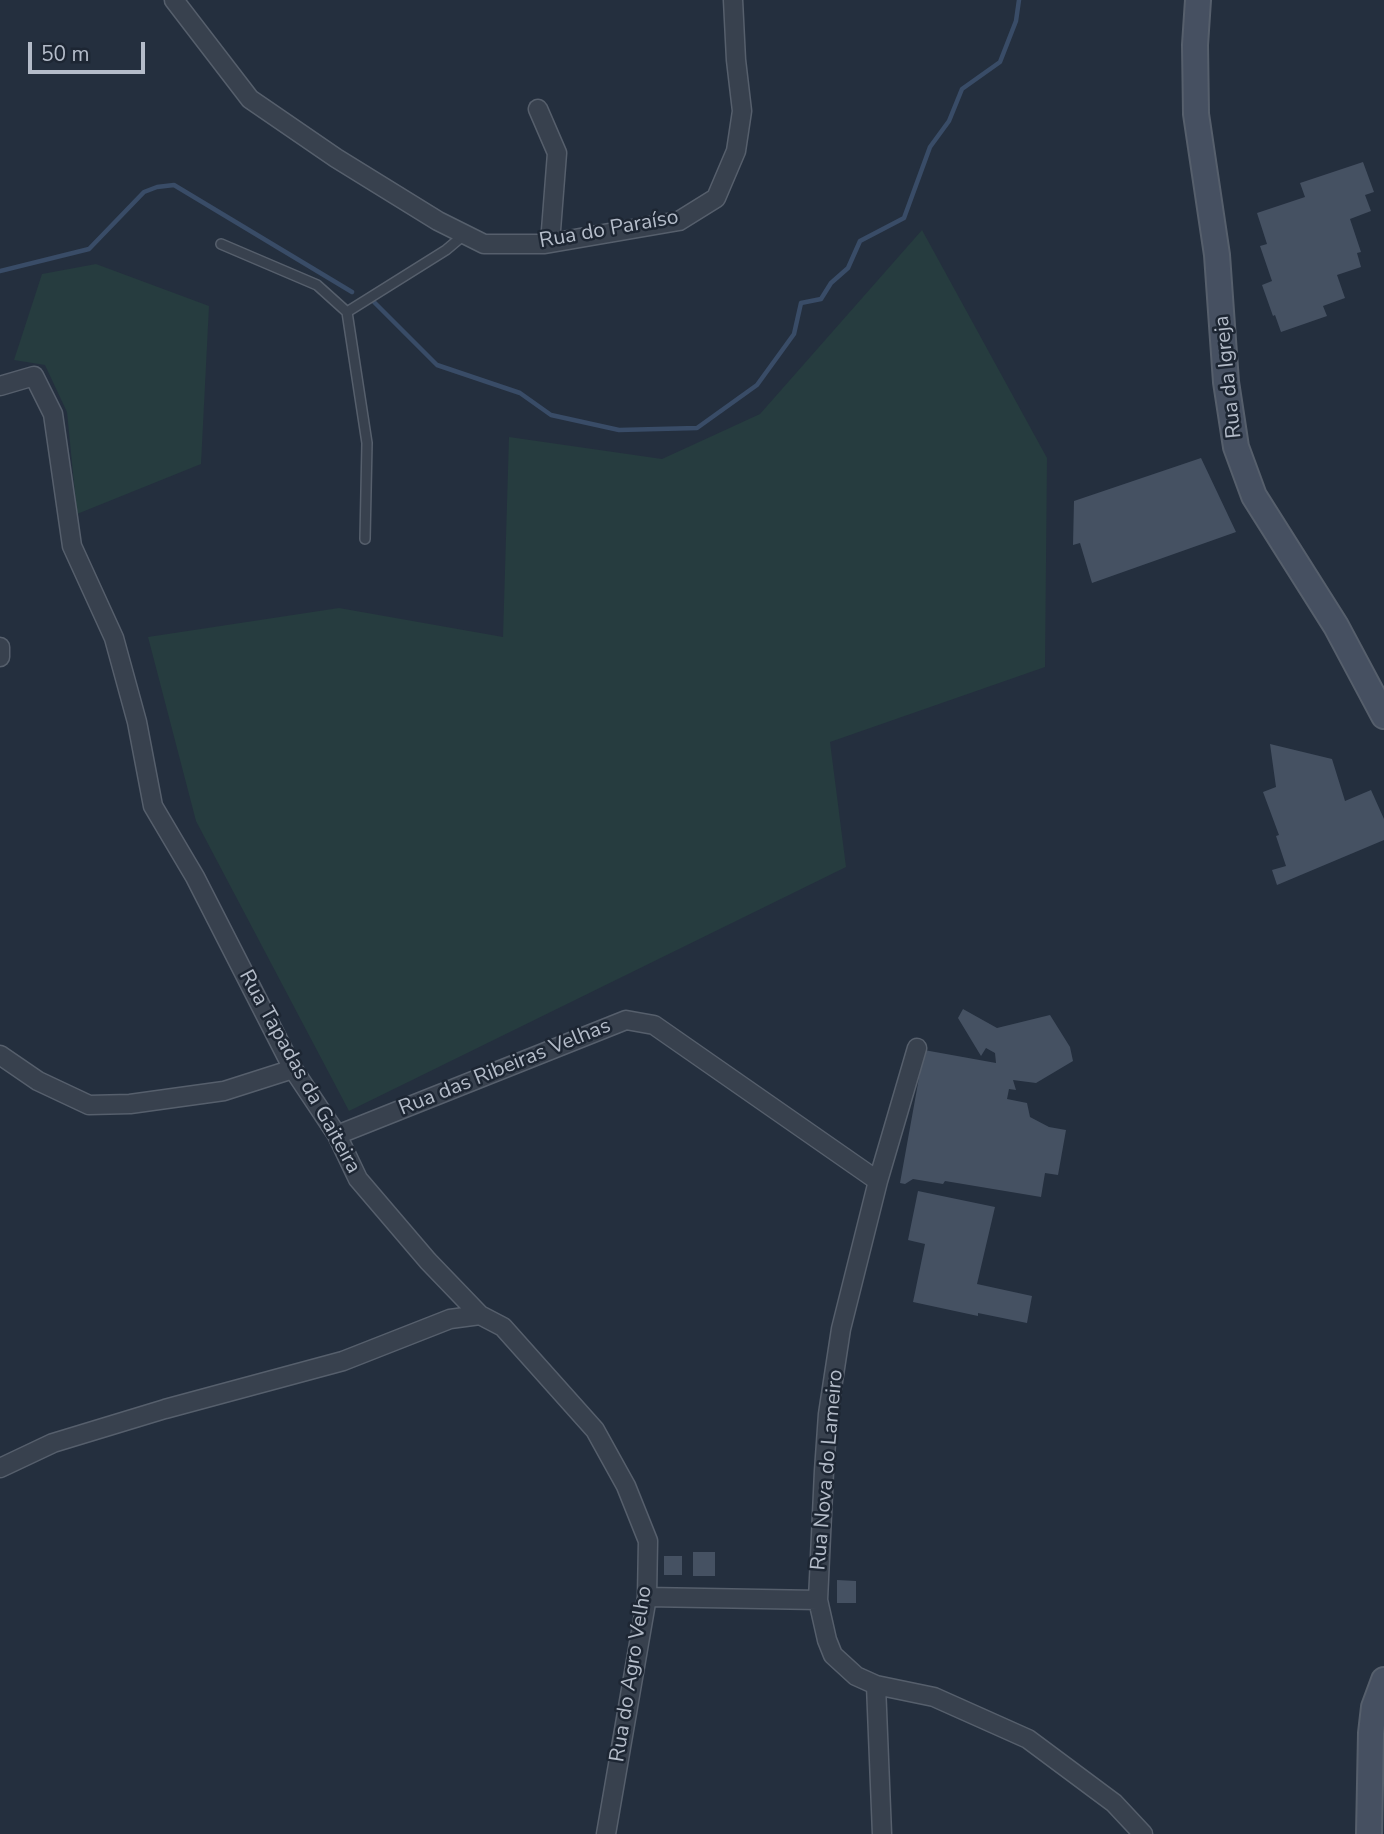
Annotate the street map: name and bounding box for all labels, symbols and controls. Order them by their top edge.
scale bar [32,28,149,72]
text: 50 m [41,40,90,68]
street label: Rua do Paraíso [537,205,681,255]
street label: Rua da Igreja [1210,314,1248,440]
street label: Rua Tapadas da Gaiteira [233,966,365,1178]
street label: Rua das Ribeiras Velhas [395,1014,615,1122]
street label: Rua Nova do Lameiro [807,1369,849,1571]
street label: Rua do Agro Velho [606,1584,658,1764]

